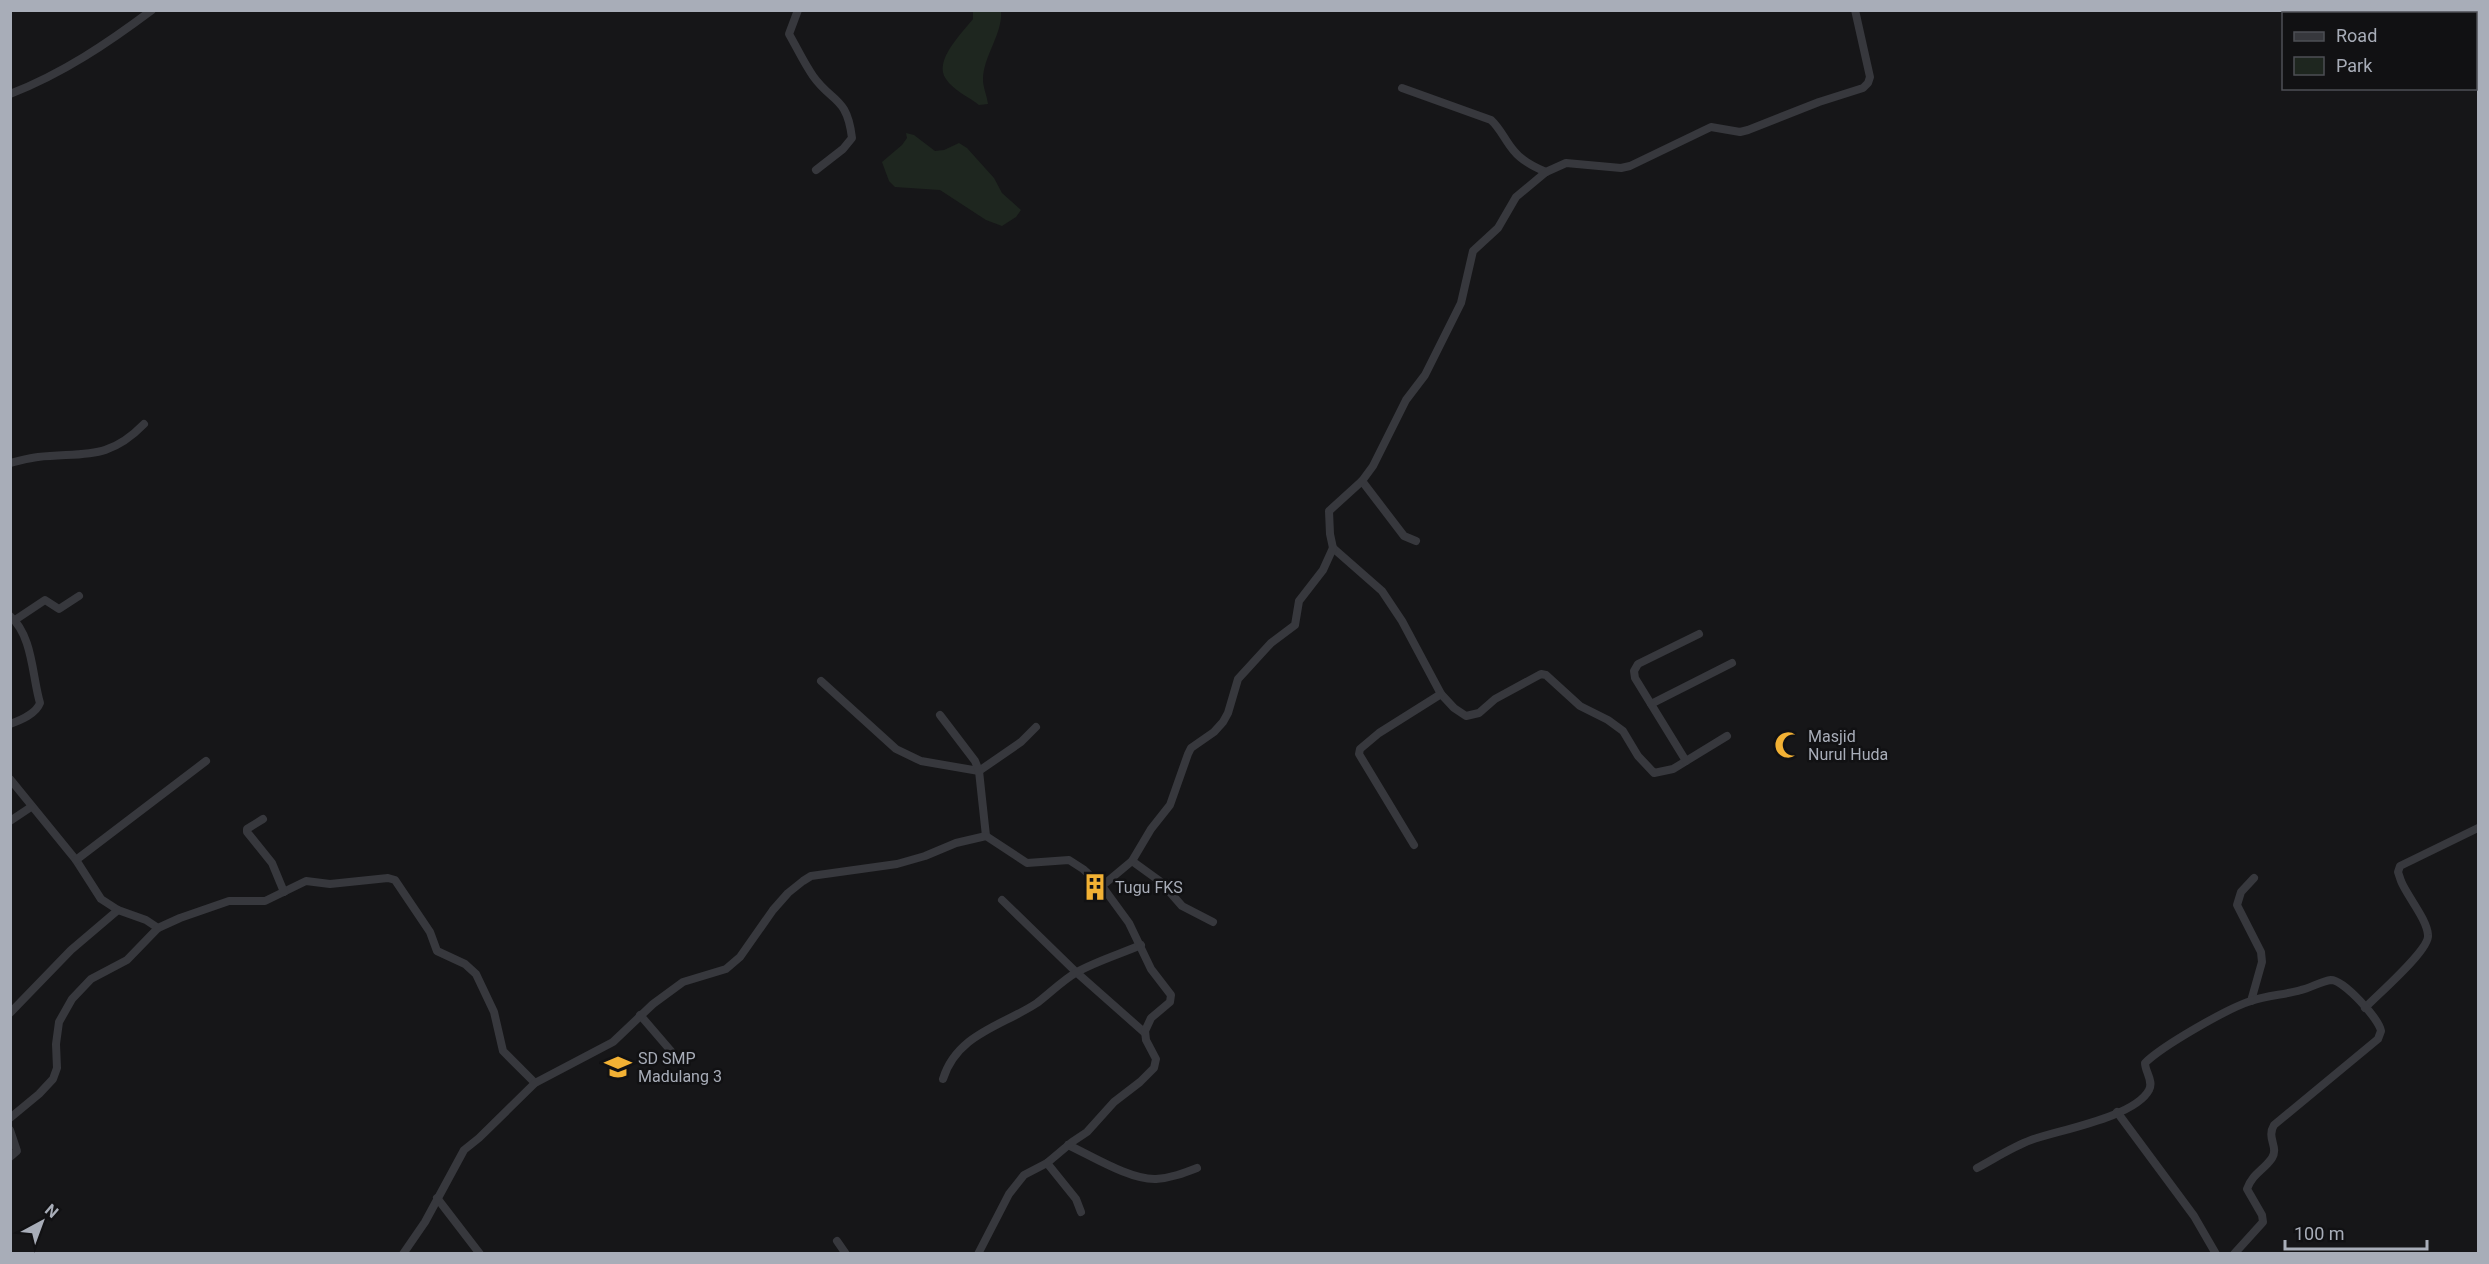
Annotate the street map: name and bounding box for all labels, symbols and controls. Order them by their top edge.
legend [2282,12,2477,90]
text: Road [2336,25,2377,46]
text: Park [2336,55,2373,76]
place label: Masjid Nurul Huda [1808,727,1888,764]
mosque icon: Masjid Nurul Huda [1773,730,1803,760]
building icon: Tugu FKS [1080,872,1110,902]
place label: Tugu FKS [1115,878,1183,897]
place label: SD SMP Madulang 3 [638,1049,722,1086]
school or university icon: SD SMP Madulang 3 [603,1052,633,1082]
north arrow [12,1192,72,1252]
text: N [41,1200,62,1222]
scale bar [2285,1213,2428,1251]
text: 100 m [2294,1223,2345,1244]

